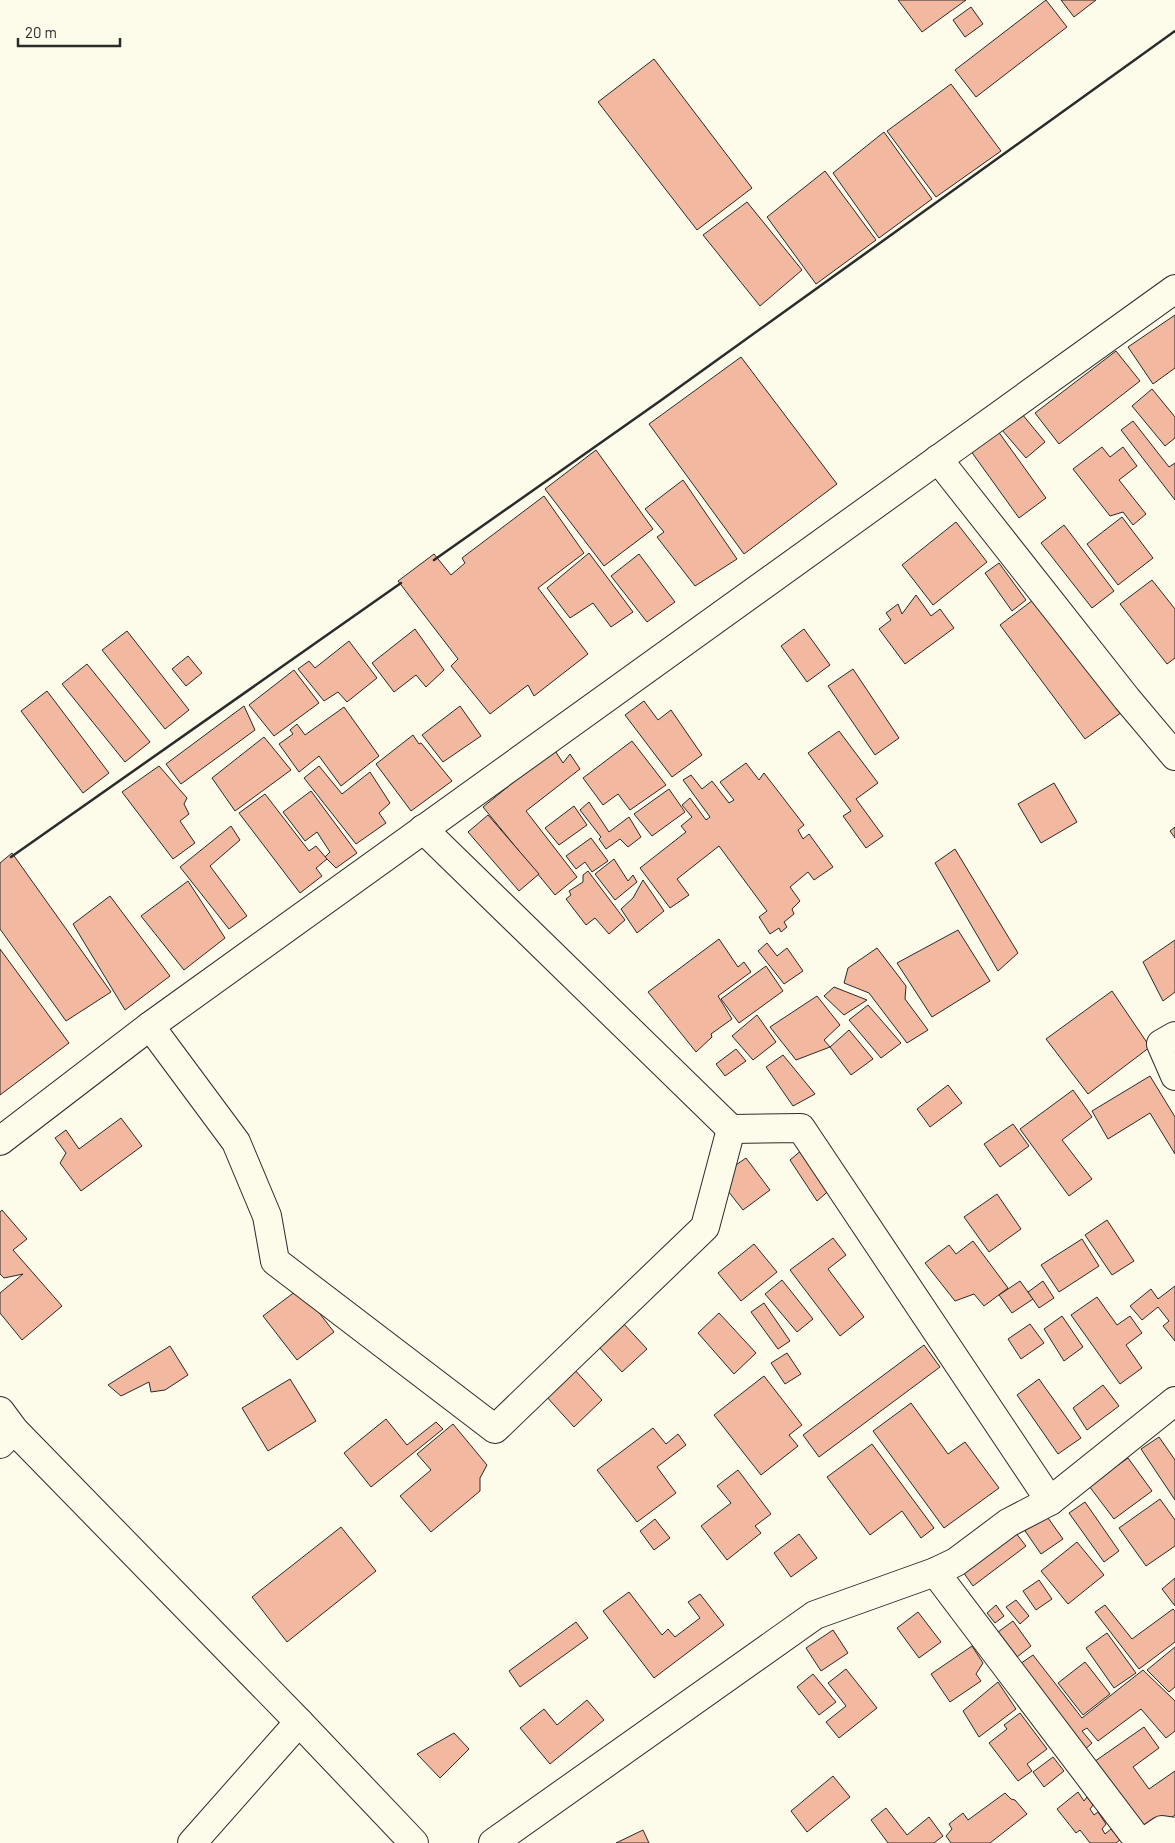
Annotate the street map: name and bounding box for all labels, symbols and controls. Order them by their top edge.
scale bar [18,15,120,47]
text: 20 m [25,23,57,41]

